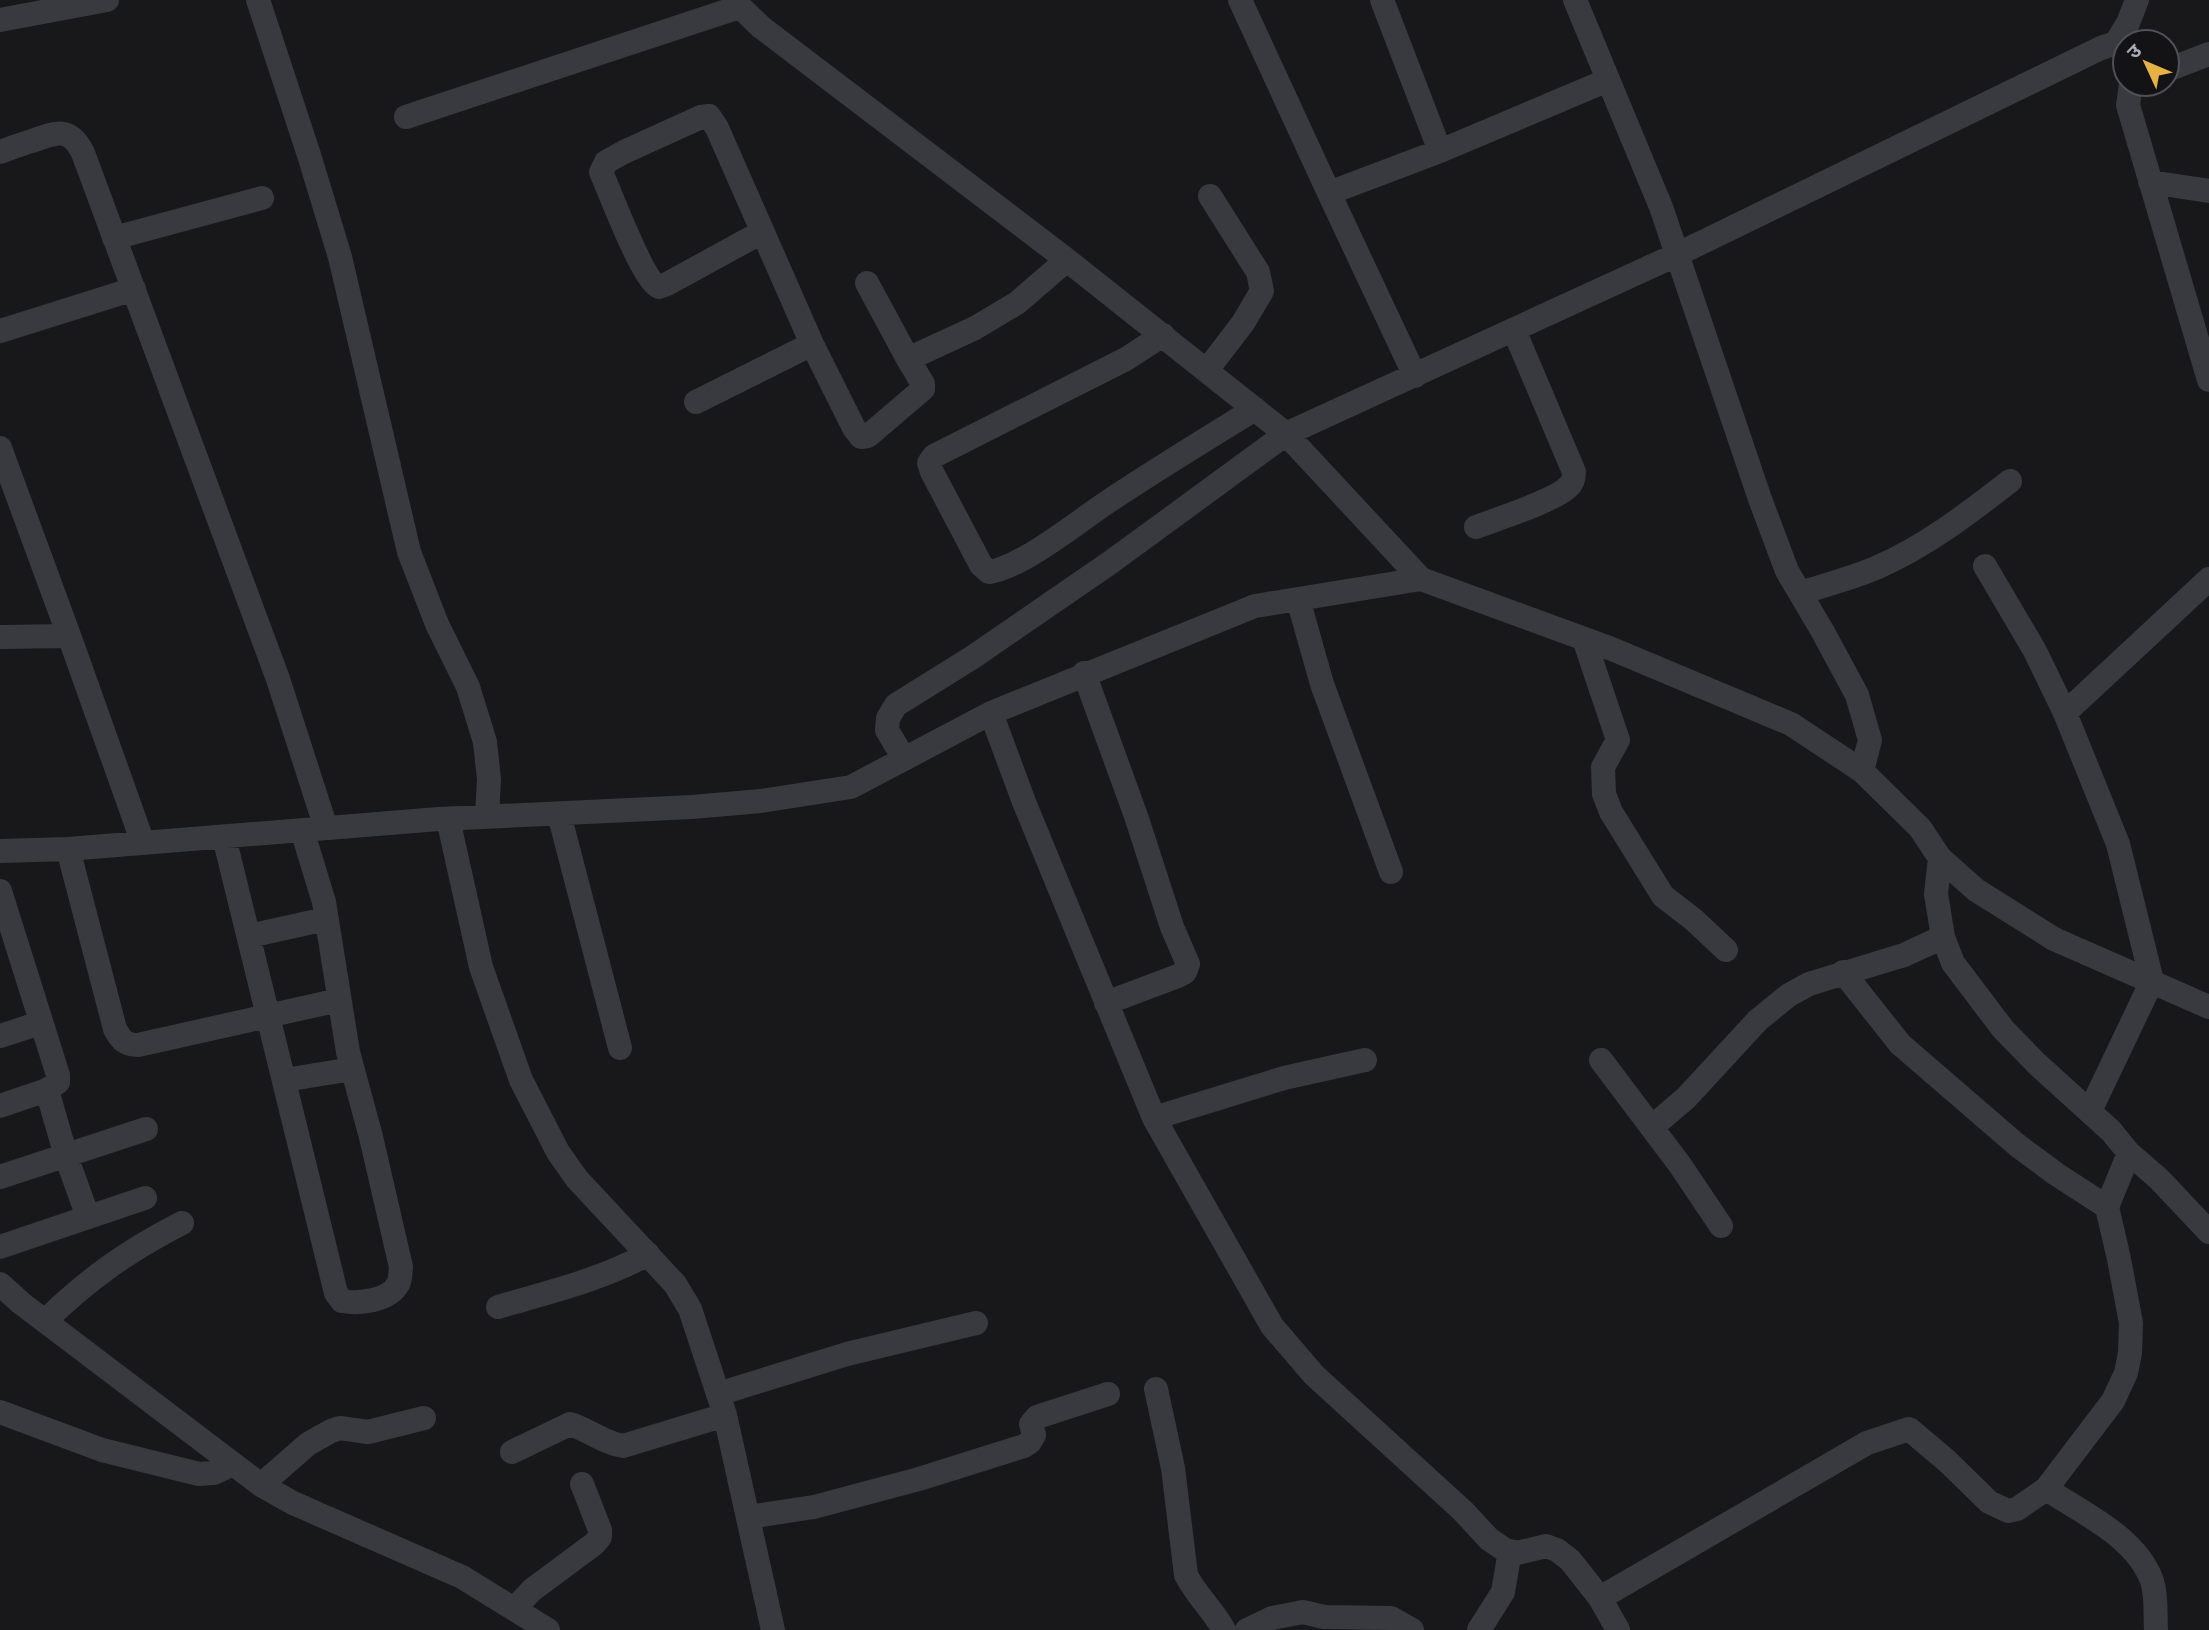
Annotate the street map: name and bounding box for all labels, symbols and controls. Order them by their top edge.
north arrow [2111,28,2181,98]
text: उ [2121,38,2147,64]

